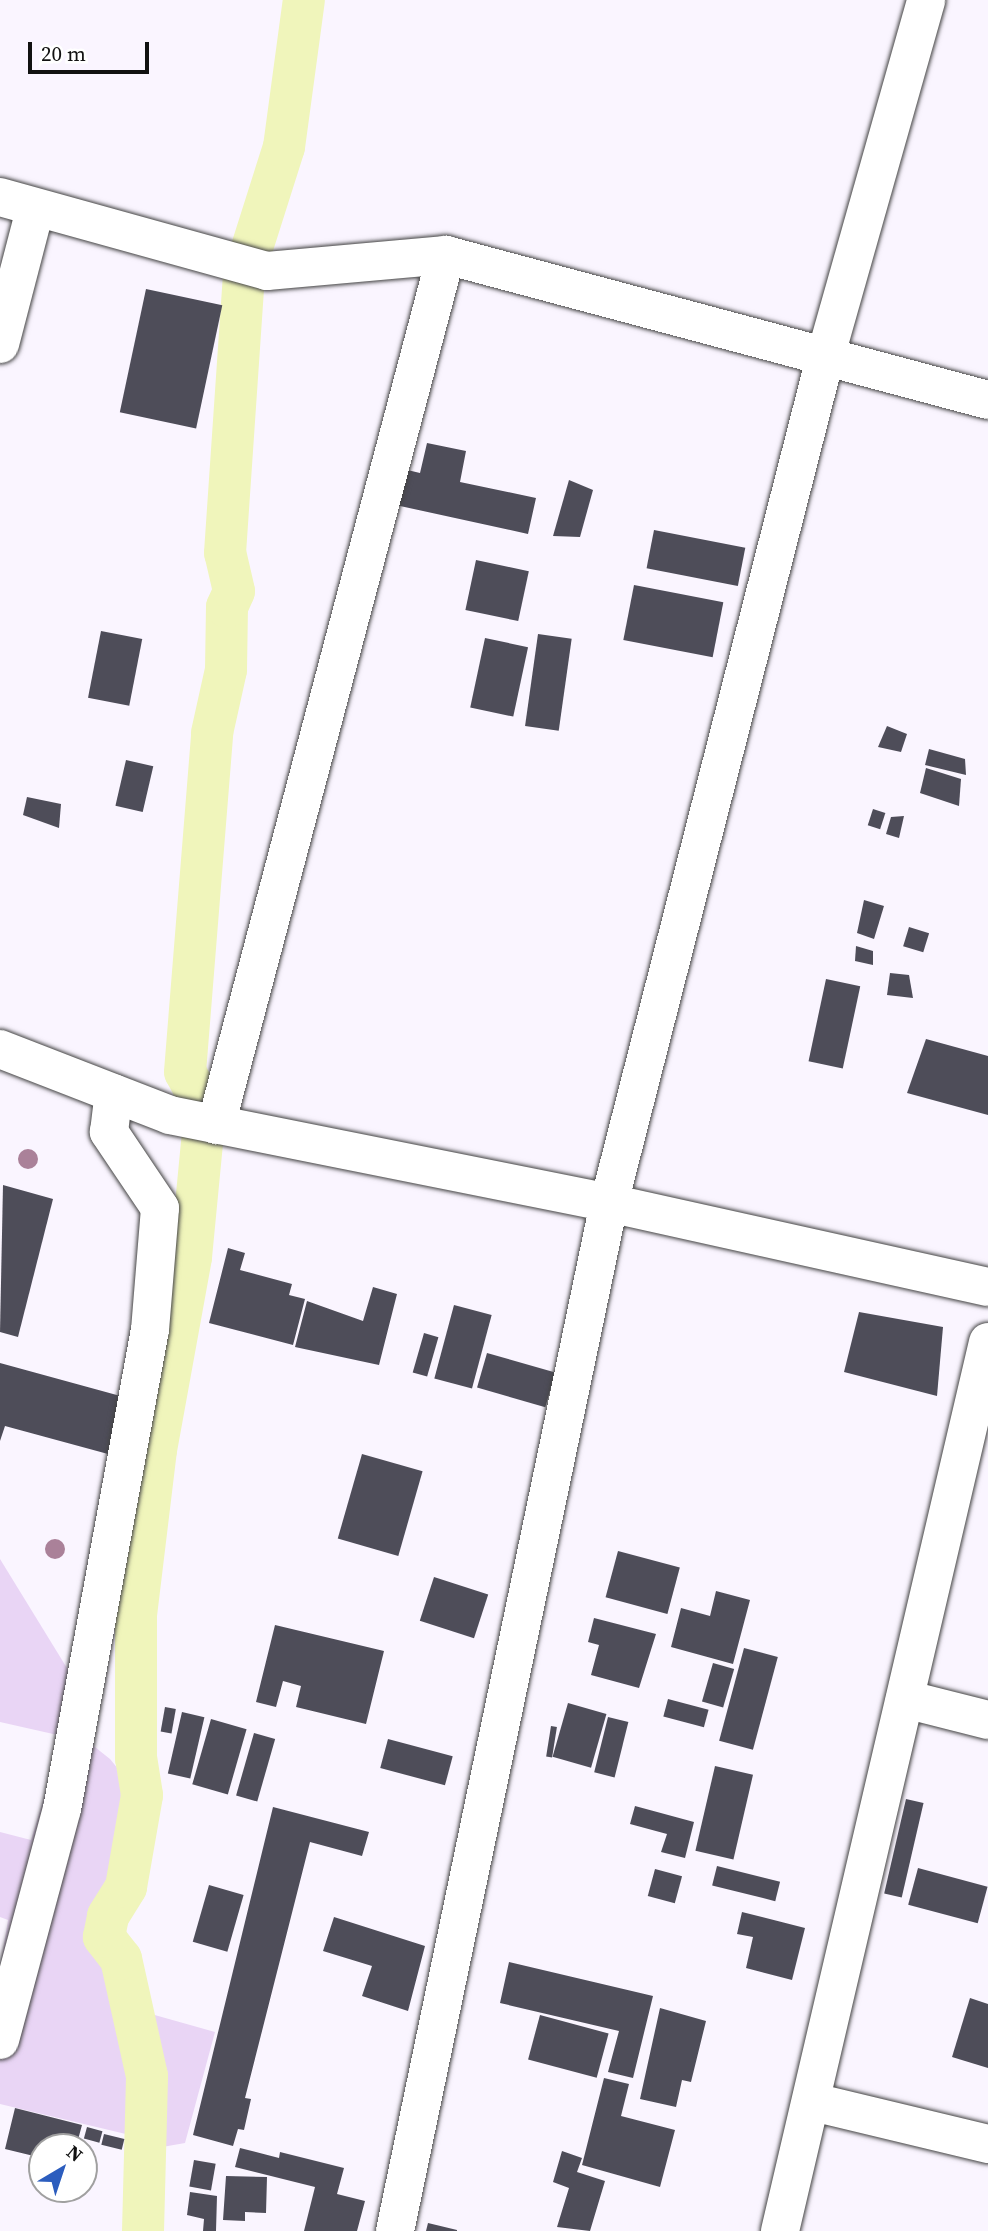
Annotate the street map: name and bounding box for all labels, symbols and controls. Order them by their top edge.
scale bar [32,28,152,72]
text: 20 m [41,39,86,68]
north arrow [28,2133,98,2203]
text: N [61,2139,89,2168]

